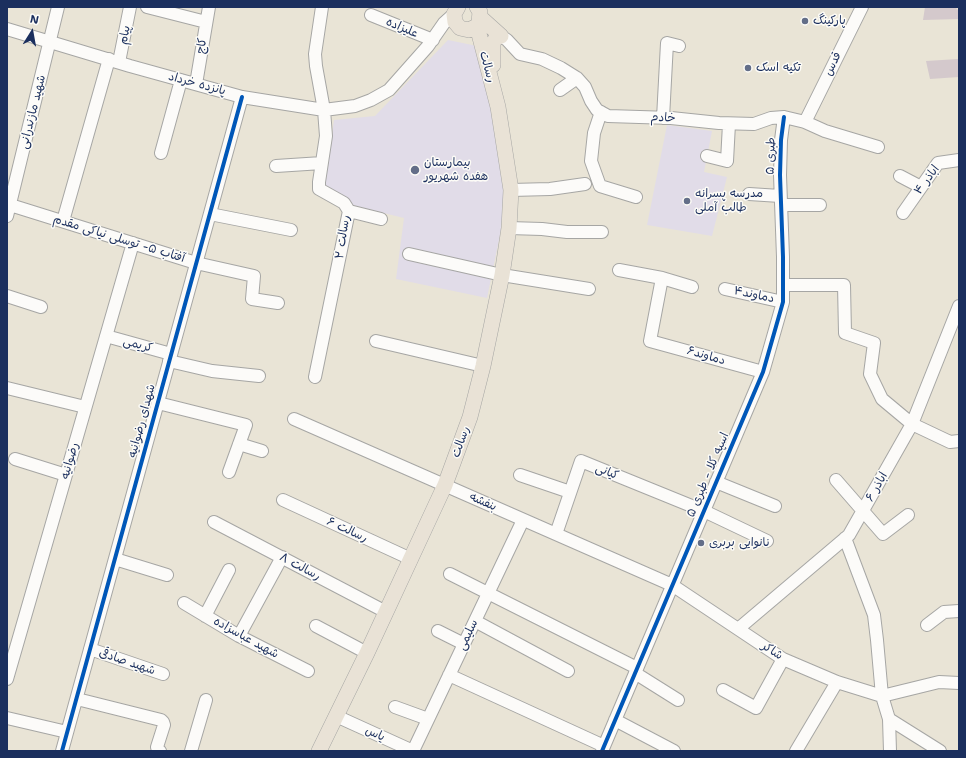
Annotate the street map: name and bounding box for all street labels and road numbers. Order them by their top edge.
street label: علیزاده [384,15,420,41]
street label: پیام [116,24,134,46]
street label: کاج [194,37,210,55]
street label: رسالت [476,50,498,84]
street label: قدس [821,50,845,78]
street label: پانزده خرداد [167,69,227,99]
street label: شهید مازندرانی [17,73,49,151]
street label: خادم [650,110,676,126]
street label: طبری ۵ [763,137,779,175]
street label: اباذر ۴ [911,162,943,198]
street label: آفتاب ۵- توسلی نیاکی مقدم [51,212,187,266]
street label: رسالت ۲ [332,214,354,260]
street label: دماوند۴ [732,284,776,306]
street label: کریمی [122,334,154,356]
street label: دماوند۶ [685,344,727,368]
street label: شهدای رضوانیه [125,383,159,459]
street label: رسالت [449,424,473,460]
street label: اسپه کلا - طبری ۵ [684,430,732,520]
street label: رضوانیه [58,441,82,481]
street label: کیانی [593,461,621,483]
street label: اباذر ۶ [863,470,891,504]
street label: بنفشه [467,490,499,514]
street label: رسالت ۶ [324,514,370,546]
street label: رسالت ۸ [277,550,323,584]
street label: شهید عباسزاده [211,614,281,662]
street label: سلیمی [455,617,481,653]
street label: شاکر [759,639,785,663]
street label: شهید صادقی [97,646,157,678]
street label: یاس [363,723,387,745]

